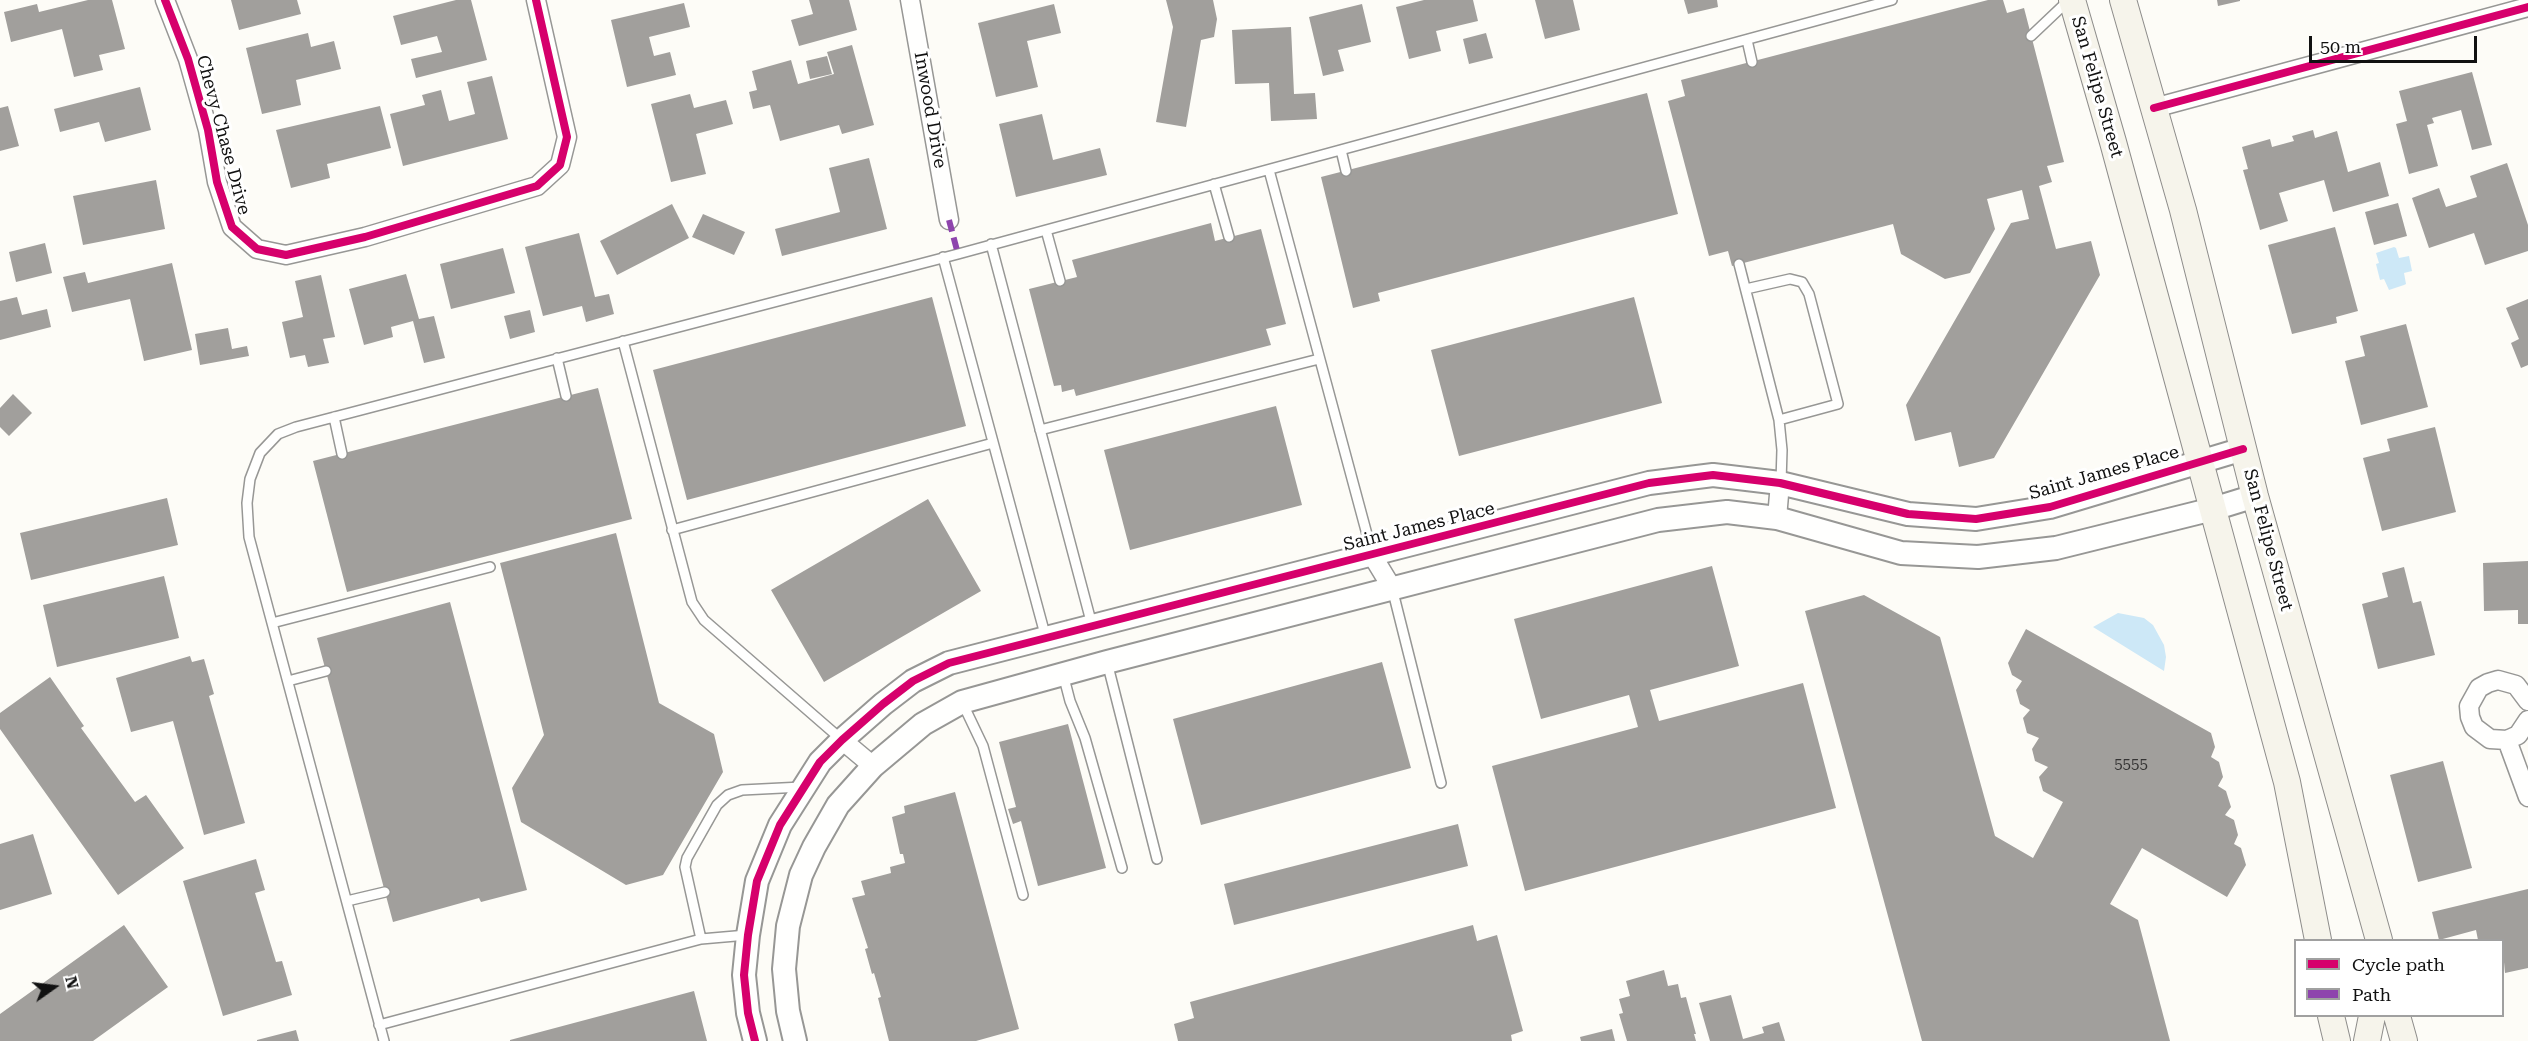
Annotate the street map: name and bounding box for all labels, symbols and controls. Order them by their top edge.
street label: San Felipe Street [2066,14,2128,160]
scale bar [2312,24,2480,62]
text: 50 m [2320,36,2361,57]
street label: Inwood Drive [909,50,951,170]
street label: Chevy Chase Drive [191,53,255,217]
street label: Saint James Place [2026,441,2182,505]
street label: San Felipe Street [2239,467,2297,613]
street label: Saint James Place [1341,498,1497,556]
house number: 5555 [2114,756,2148,774]
legend [2294,939,2504,1017]
text: Cycle path [2352,954,2445,975]
north arrow [24,957,84,1017]
text: N [61,974,83,991]
text: Path [2352,984,2391,1005]

